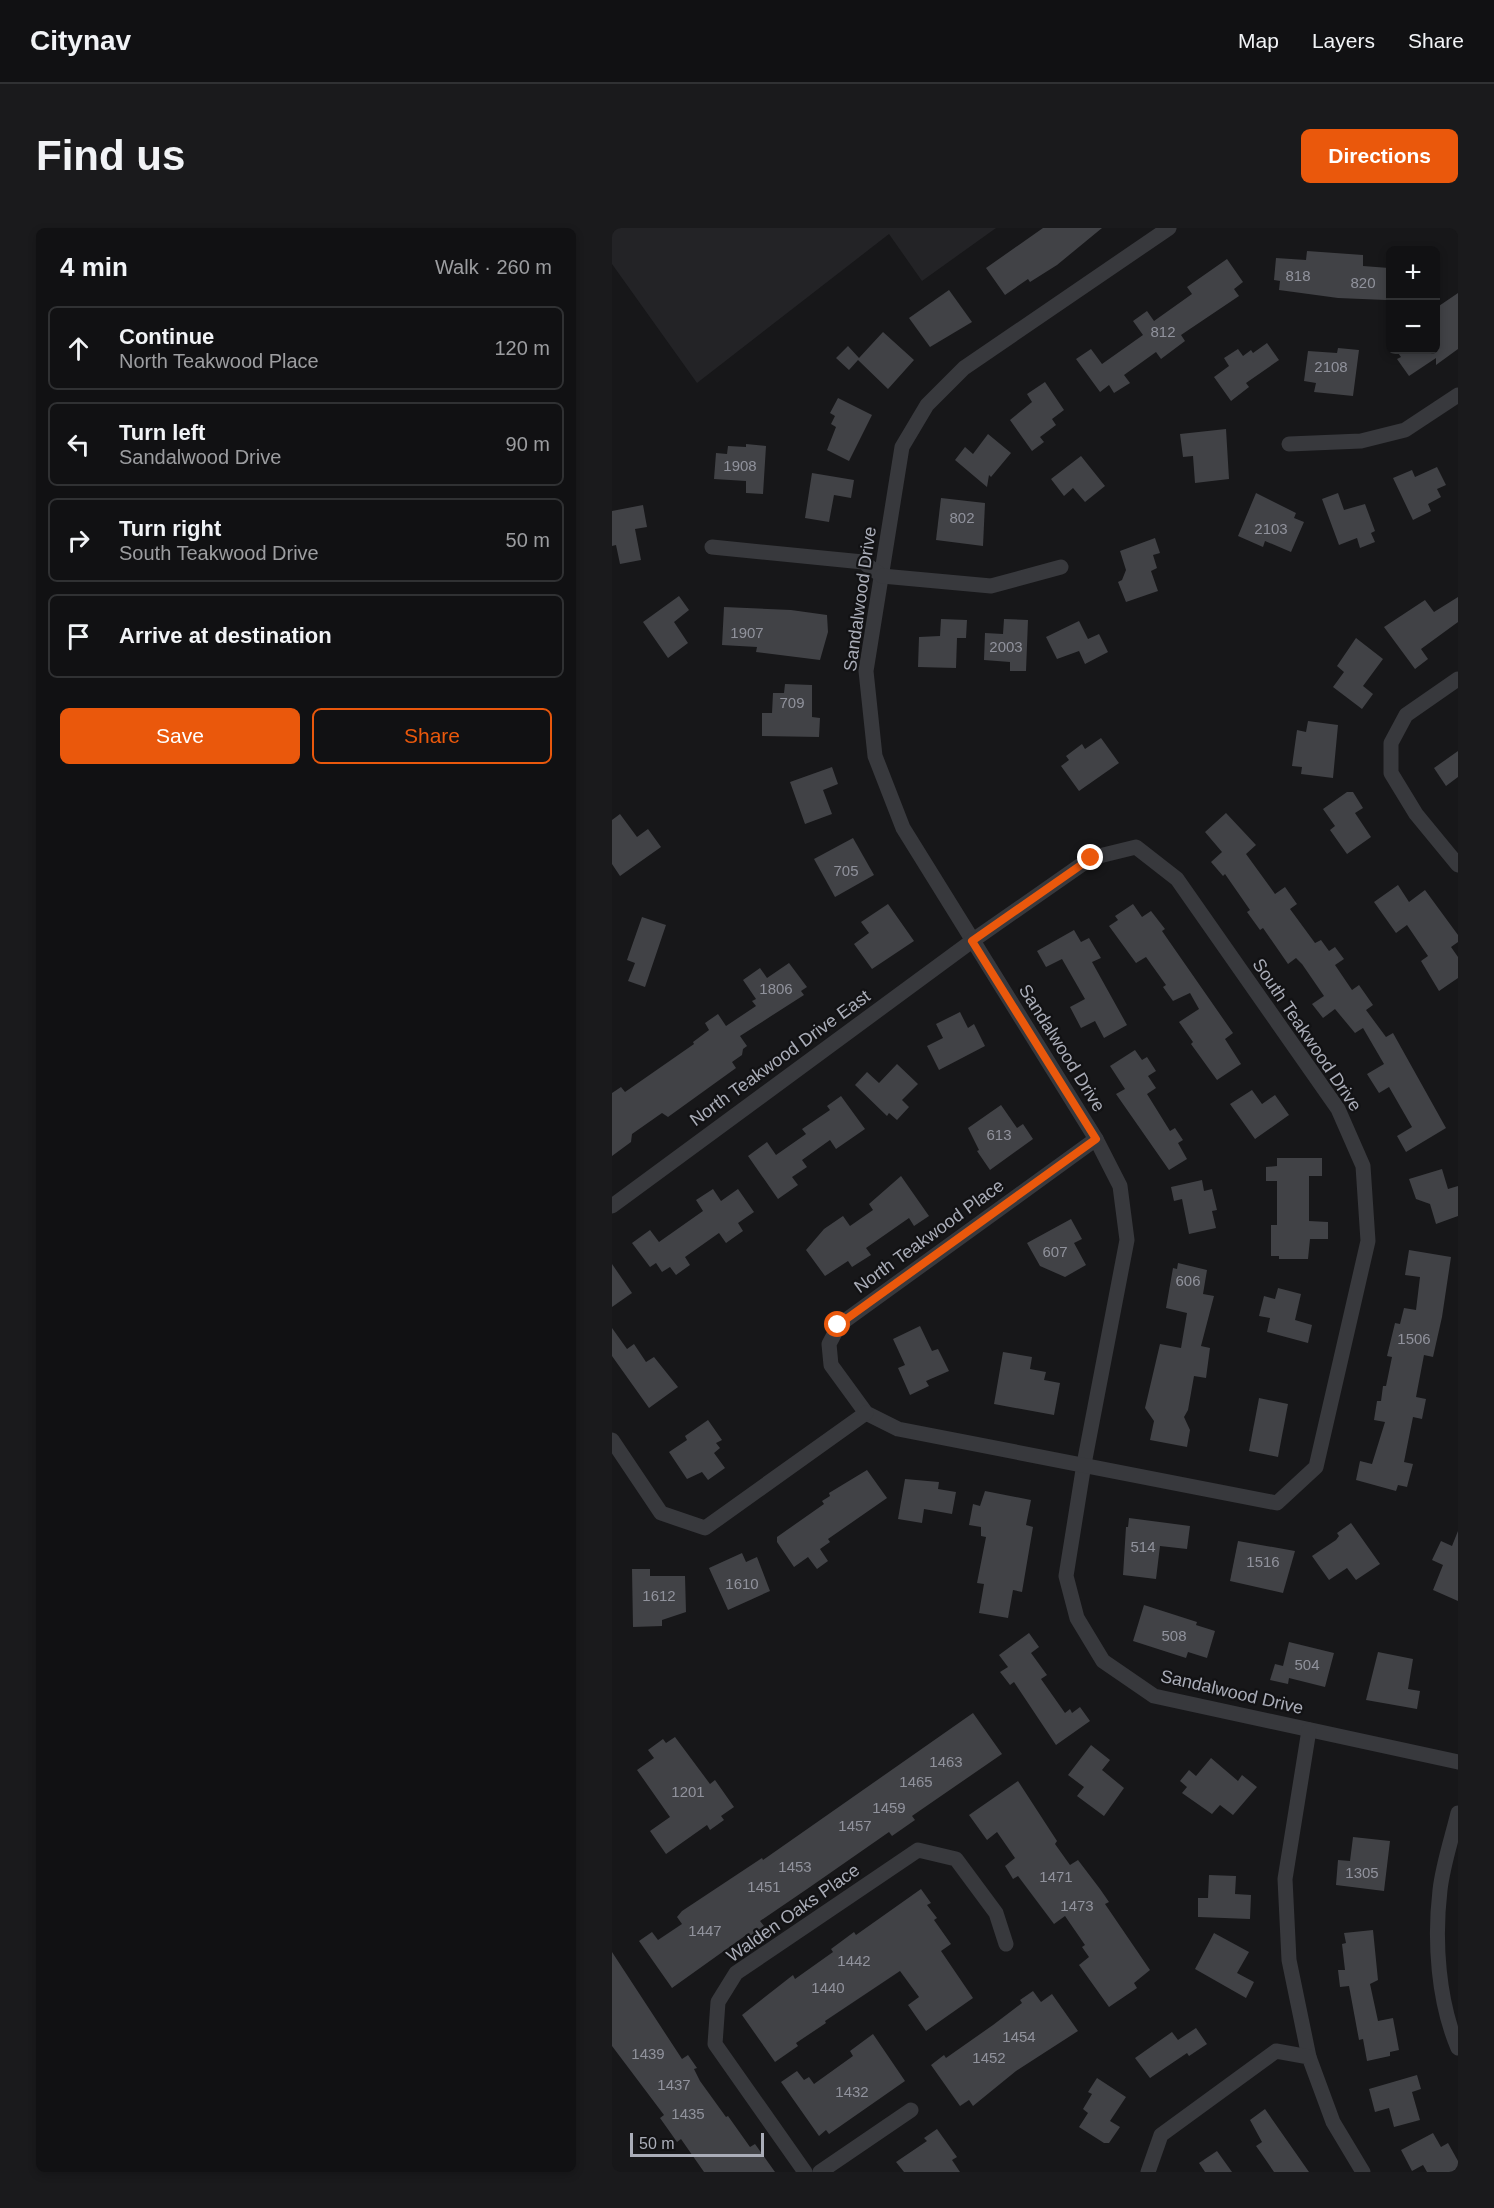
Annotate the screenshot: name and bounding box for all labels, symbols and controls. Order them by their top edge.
text: Citynav [30,25,131,56]
text: Map [1238,29,1279,52]
text: Layers [1312,29,1375,52]
text: Share [1408,29,1464,52]
button: Directions [1301,129,1458,183]
text: Find us [36,132,185,179]
map controls [1386,246,1440,354]
button: + [1386,246,1440,300]
text: 4 min [60,252,128,282]
text: Walk · 260 m [435,256,552,278]
house number: 818 [1285,267,1311,284]
house number: 820 [1350,274,1376,291]
button: − [1386,300,1440,354]
house number: 812 [1150,323,1176,340]
text: Continue [119,324,214,349]
icon: ahead [62,332,95,365]
text: 120 m [494,337,550,359]
text: North Teakwood Place [119,350,319,372]
house number: 2108 [1314,358,1348,375]
text: Turn left [119,420,205,445]
icon: left [62,428,95,461]
text: 90 m [506,433,550,455]
text: Sandalwood Drive [119,446,281,468]
house number: 1908 [723,457,757,474]
house number: 802 [949,509,975,526]
text: Turn right [119,516,221,541]
house number: 2103 [1254,520,1288,537]
icon: right [62,524,95,557]
street label: Sandalwood Drive [840,525,880,673]
text: 50 m [506,529,550,551]
text: South Teakwood Drive [119,542,319,564]
icon: arrive [62,620,95,653]
text: Arrive at destination [119,623,332,648]
house number: 1907 [730,624,764,641]
house number: 2003 [989,638,1023,655]
house number: 709 [779,694,805,711]
button: Save [60,708,300,764]
button: Share [312,708,552,764]
route end [1077,844,1103,870]
house number: 705 [833,862,859,879]
street label: South Teakwood Drive [1248,955,1366,1115]
house number: 1806 [759,980,793,997]
street label: Sandalwood Drive [1015,981,1109,1115]
street label: North Teakwood Drive East [686,986,874,1130]
house number: 613 [986,1126,1012,1143]
street label: North Teakwood Place [850,1175,1008,1297]
house number: 607 [1042,1243,1068,1260]
house number: 606 [1175,1272,1201,1289]
route start [824,1311,850,1337]
house number: 1506 [1397,1330,1431,1347]
house number: 514 [1130,1538,1156,1555]
house number: 1516 [1246,1553,1280,1570]
house number: 1610 [725,1575,759,1592]
house number: 1612 [642,1587,676,1604]
house number: 508 [1161,1627,1187,1644]
house number: 504 [1294,1656,1320,1673]
street label: Sandalwood Drive [1159,1666,1305,1718]
house number: 1463 [929,1753,963,1770]
house number: 1465 [899,1773,933,1790]
house number: 1201 [671,1783,705,1800]
house number: 1459 [872,1799,906,1816]
house number: 1457 [838,1817,872,1834]
house number: 1453 [778,1858,812,1875]
street label: Walden Oaks Place [723,1860,863,1966]
house number: 1305 [1345,1864,1379,1881]
house number: 1471 [1039,1868,1073,1885]
house number: 1451 [747,1878,781,1895]
house number: 1473 [1060,1897,1094,1914]
house number: 1447 [688,1922,722,1939]
house number: 1442 [837,1952,871,1969]
house number: 1440 [811,1979,845,1996]
house number: 1454 [1002,2028,1036,2045]
house number: 1439 [631,2045,665,2062]
house number: 1452 [972,2049,1006,2066]
house number: 1437 [657,2076,691,2093]
house number: 1432 [835,2083,869,2100]
house number: 1435 [671,2105,705,2122]
scale bar [630,2130,764,2158]
text: 50 m [639,2135,675,2152]

